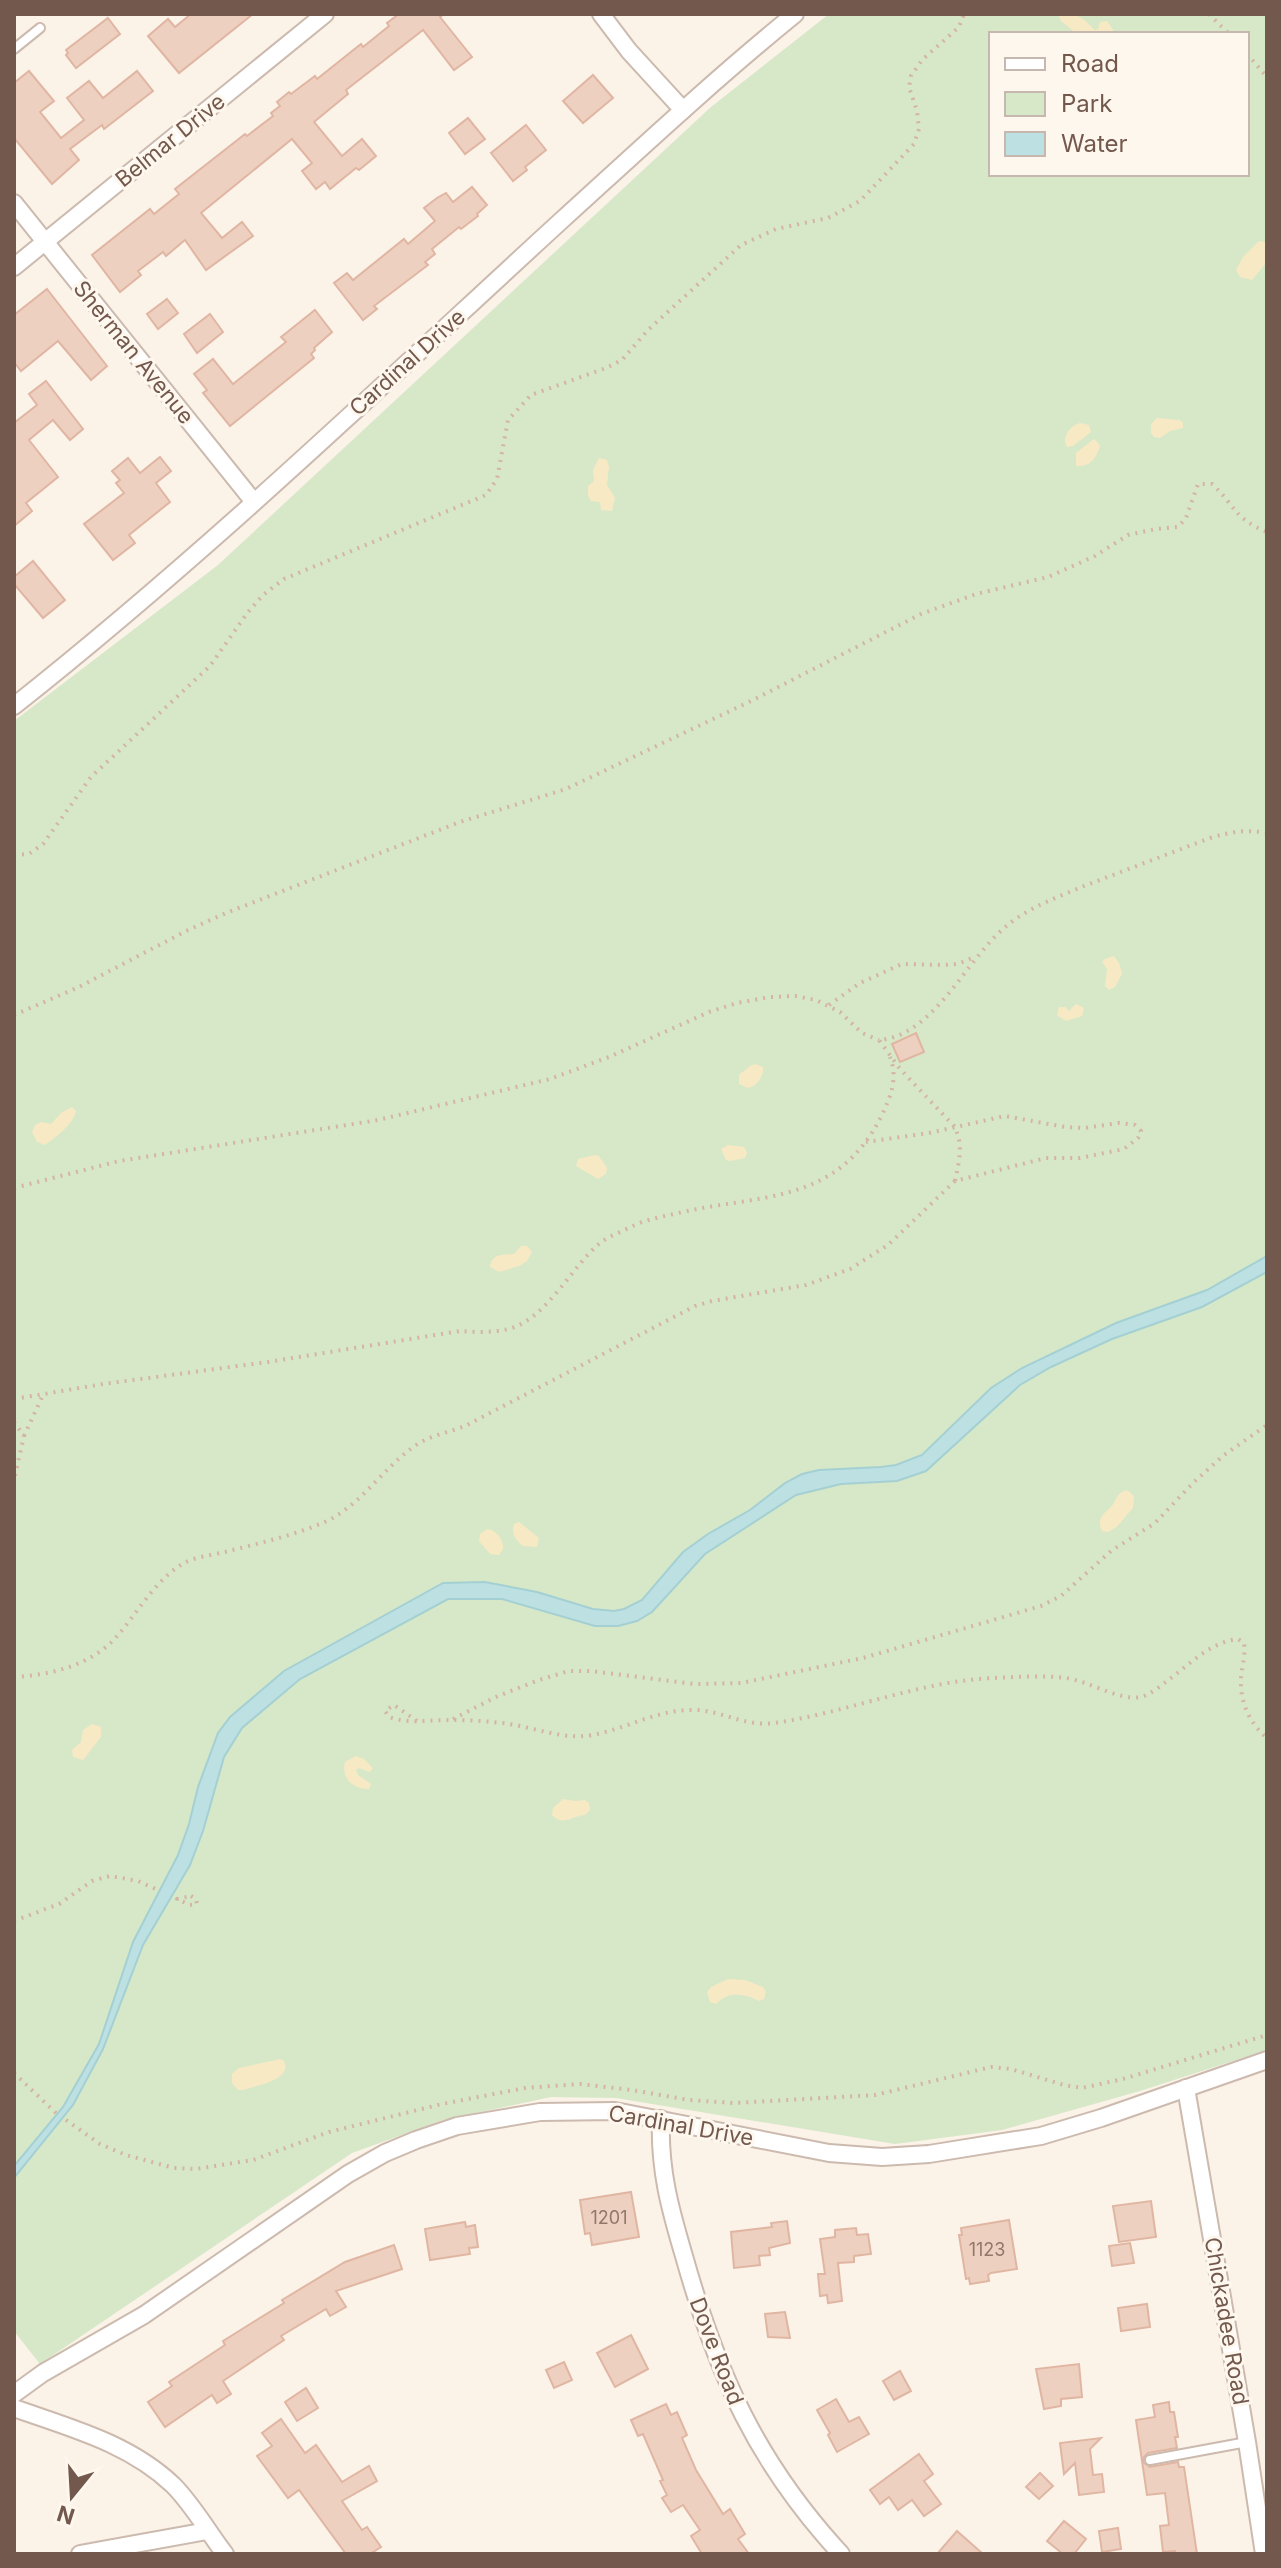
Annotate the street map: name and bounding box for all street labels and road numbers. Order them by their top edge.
street label: Belmar Drive [110,88,230,192]
street label: Sherman Avenue [68,275,200,429]
street label: Cardinal Drive [344,303,470,421]
street label: Cardinal Drive [607,2099,755,2151]
street label: Chickadee Road [1199,2235,1255,2407]
street label: Dove Road [685,2294,749,2408]

